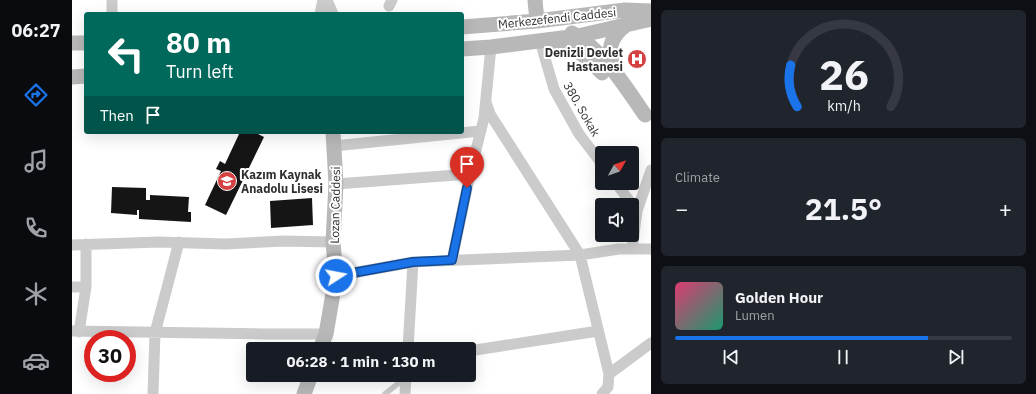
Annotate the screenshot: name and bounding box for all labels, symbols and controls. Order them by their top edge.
street label: Merkezefendi Caddesi [497,4,617,32]
text: 06:27 [11,19,61,42]
text: 80 m [166,24,231,61]
icon: left [100,28,152,80]
place label: Denizli Devlet Hastanesi [545,45,623,74]
text: 26 [819,47,868,101]
hospital icon: Denizli Devlet Hastanesi [626,48,648,70]
text: Turn left [166,60,234,83]
street label: 380. Sokak [560,79,604,139]
icon: directions [22,81,50,109]
text: km/h [827,96,860,115]
icon: arrive [142,104,164,126]
text: Then [100,106,134,125]
north arrow [595,146,639,190]
map controls [595,146,639,242]
icon: music [22,147,50,175]
pin [450,147,484,188]
icon: arrive [456,153,478,175]
street label: Lozan Caddesi [327,166,343,244]
place label: Kazım Kaynak Anadolu Lisesi [241,167,323,196]
text: Climate [675,169,720,186]
school or university icon: Kazım Kaynak Anadolu Lisesi [216,170,238,192]
text: 21.5° [805,189,882,228]
text: − [675,194,688,223]
text: + [999,194,1012,223]
button: sound [595,198,639,242]
icon: phone [22,214,50,242]
position arrow [315,255,357,297]
icon: climate [22,280,50,308]
text: Golden Hour [735,288,823,307]
text: Lumen [735,307,775,324]
speed limit sign: 30 [84,330,136,382]
icon: previous [720,346,742,368]
icon: pause [832,346,854,368]
icon: next [945,346,967,368]
icon: car [22,347,50,375]
text: 06:28 · 1 min · 130 m [287,352,435,371]

